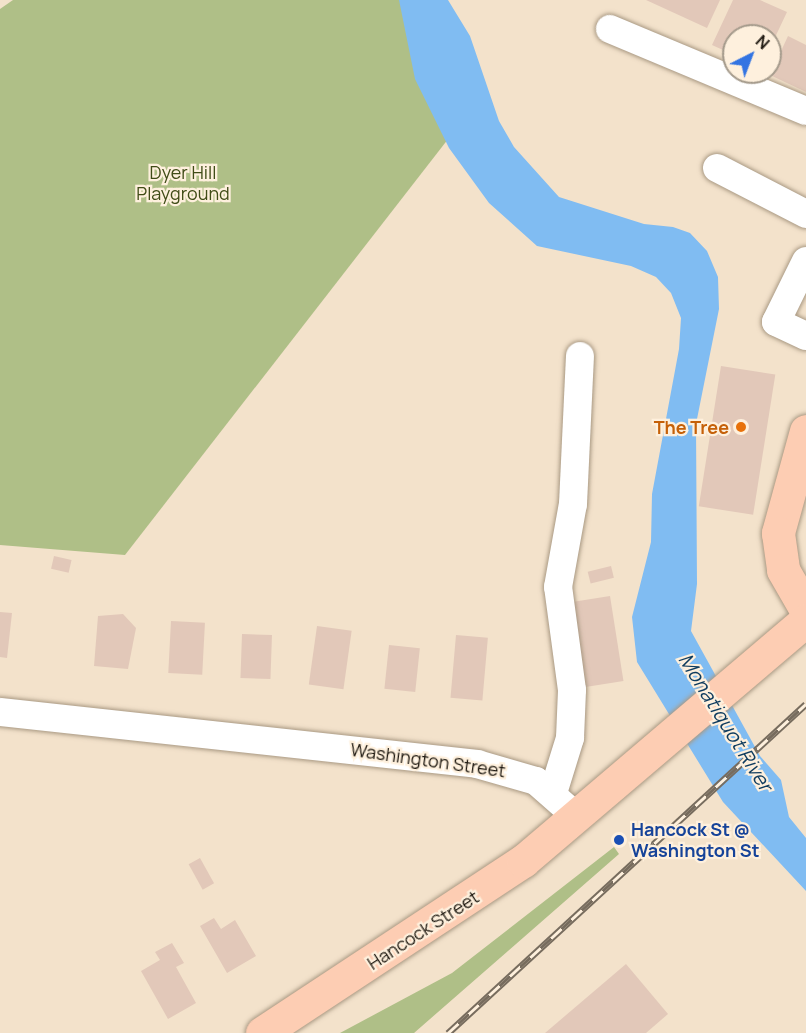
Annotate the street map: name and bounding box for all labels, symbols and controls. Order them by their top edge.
north arrow [722,24,782,84]
text: N [751,30,774,54]
park label: Dyer Hill Playground [136,162,230,204]
place label: The Tree [654,416,729,438]
marker: The Tree [734,420,748,434]
water label: Monatiquot River [674,649,778,795]
street label: Washington Street [349,738,507,782]
place label: Hancock St @ Washington St [631,819,759,862]
marker: Hancock St @ Washington St [612,833,626,847]
street label: Hancock Street [363,886,483,974]

